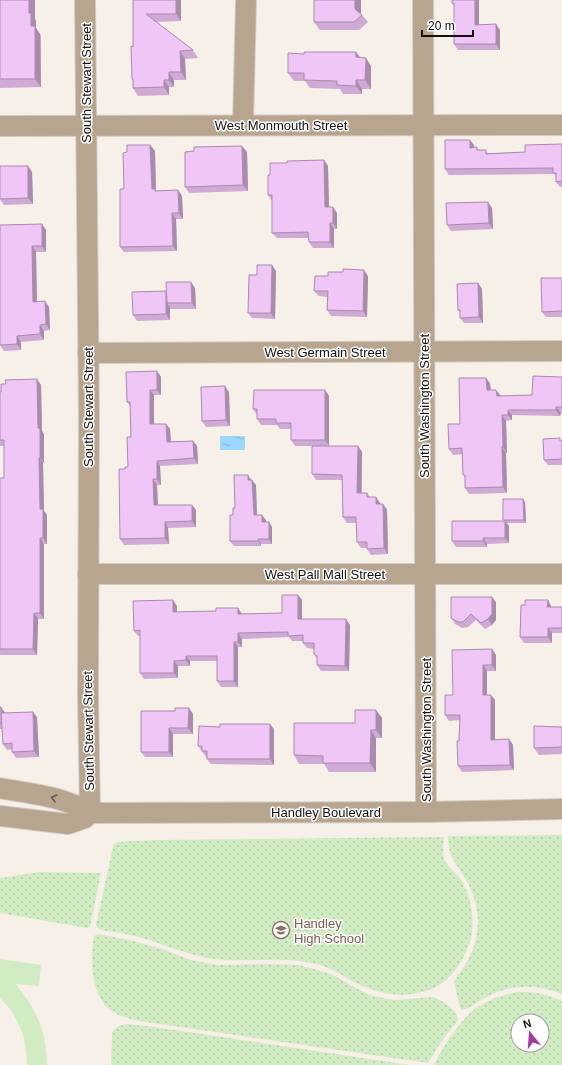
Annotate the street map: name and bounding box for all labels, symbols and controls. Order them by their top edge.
scale bar [422,12,473,38]
text: 20 m [428,19,455,33]
street label: South Stewart Street [79,23,94,143]
street label: West Monmouth Street [215,118,348,133]
street label: South Washington Street [417,334,432,478]
street label: West Germain Street [264,345,386,360]
street label: South Stewart Street [81,347,96,467]
street label: West Pall Mall Street [265,567,386,582]
street label: South Washington Street [419,658,434,802]
street label: South Stewart Street [80,671,97,791]
one-way arrow [51,795,58,803]
street label: Handley Boulevard [271,805,381,820]
place label: Handley High School [294,916,364,946]
school or university icon: Handley High School [271,920,291,940]
north arrow [510,1013,550,1053]
text: N [522,1017,533,1030]

